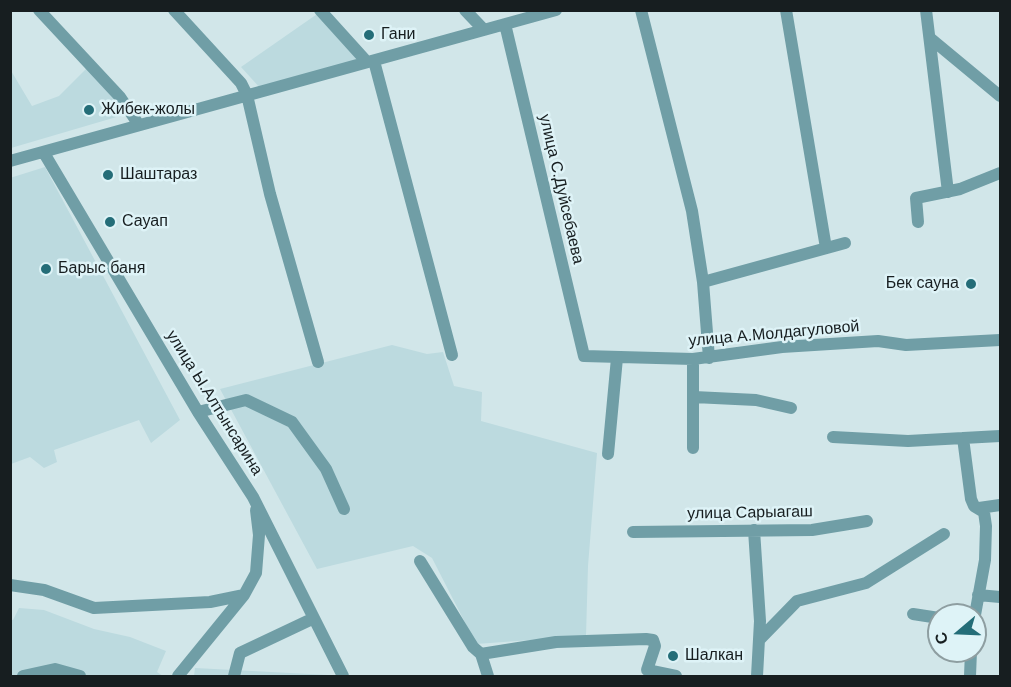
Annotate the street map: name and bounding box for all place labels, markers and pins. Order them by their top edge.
place label: Гани [381,25,415,45]
marker: Гани [362,28,376,42]
place label: Жибек-жолы [101,100,195,120]
marker: Жибек-жолы [82,103,96,117]
place label: Шаштараз [120,165,197,185]
marker: Шаштараз [101,168,115,182]
place label: Сауап [122,212,168,232]
marker: Сауап [103,215,117,229]
place label: Барыс баня [58,259,145,279]
marker: Барыс баня [39,262,53,276]
place label: Бек сауна [886,274,959,294]
marker: Бек сауна [964,277,978,291]
place label: Шалкан [685,646,743,666]
marker: Шалкан [666,649,680,663]

